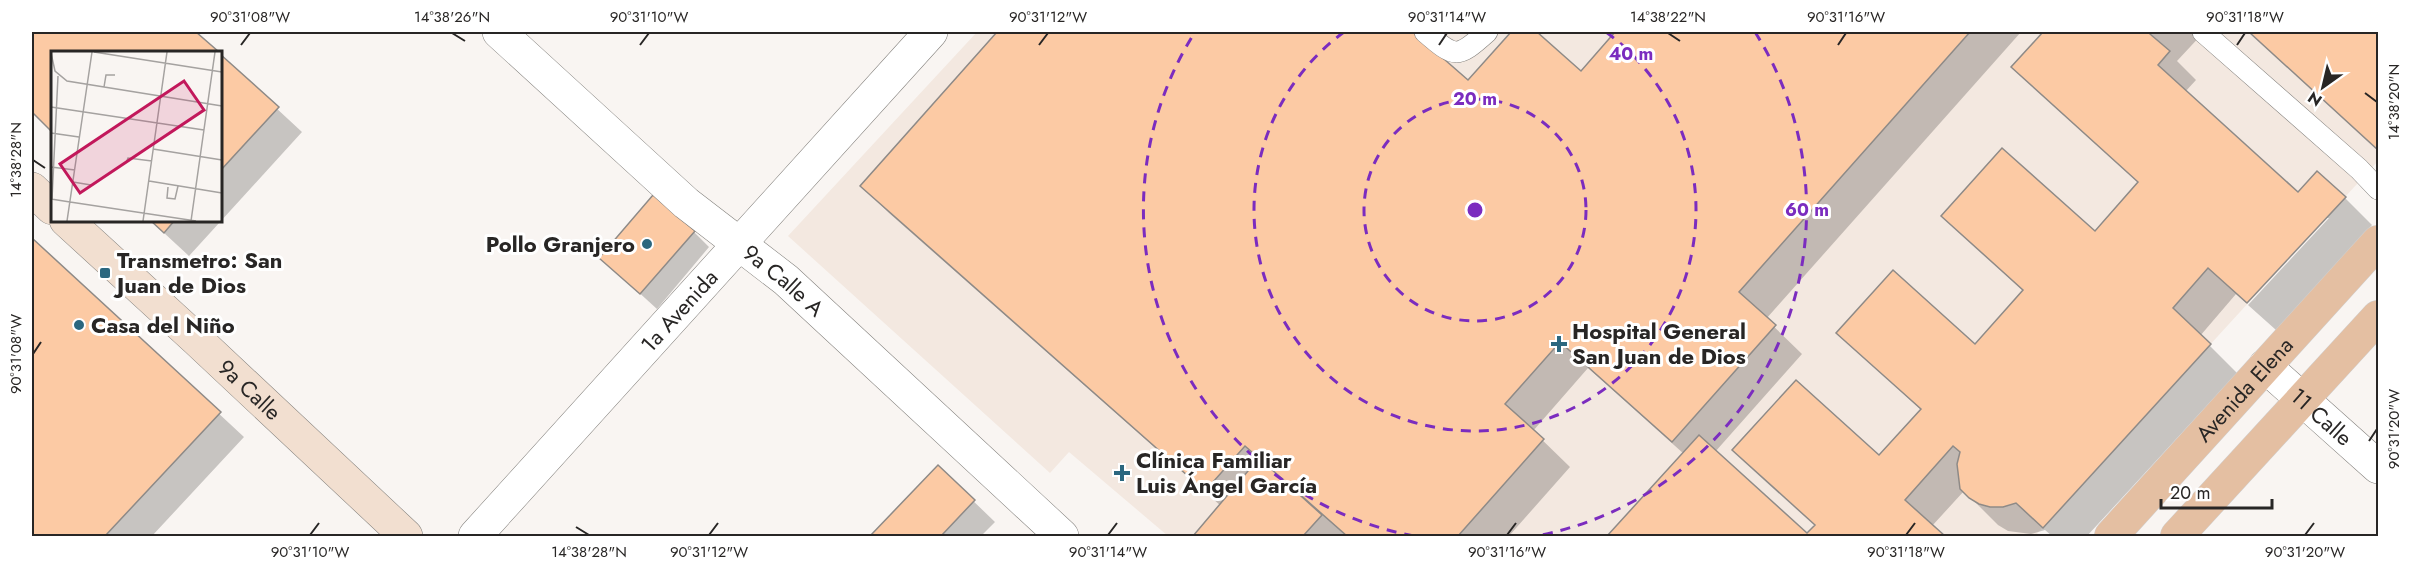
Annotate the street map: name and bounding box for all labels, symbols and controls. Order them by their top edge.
text: 90°31'08"W [210,6,290,28]
text: 14°38'26"N [414,6,490,28]
text: 90°31'10"W [610,6,688,28]
text: 90°31'12"W [1009,6,1087,28]
text: 90°31'14"W [1408,6,1486,28]
text: 14°38'22"N [1630,6,1706,28]
text: 90°31'16"W [1807,6,1885,28]
text: 90°31'18"W [2206,6,2284,28]
text: 40 m [1609,41,1653,67]
inset map [51,51,222,222]
north arrow [2293,57,2353,117]
text: 14°38'20"N [2383,64,2405,140]
text: 20 m [1453,86,1497,112]
text: N [2303,86,2327,112]
text: 14°38'28"N [5,122,27,198]
text: 60 m [1785,197,1829,223]
centre of rings [1465,200,1485,220]
place label: Pollo Granjero [486,228,635,260]
marker: Pollo Granjero [640,237,654,251]
street label: 9a Calle A [736,237,832,324]
place label: Transmetro: San Juan de Dios [113,244,282,301]
street label: 1a Avenida [633,262,725,359]
marker: Transmetro: San Juan de Dios [98,266,112,280]
place label: Casa del Niño [91,309,235,341]
text: 90°31'08"W [5,314,27,394]
place label: Hospital General San Juan de Dios [1572,315,1746,372]
marker: Casa del Niño [72,318,86,332]
street label: Avenida Elena [2188,330,2300,449]
marker: Hospital General San Juan de Dios [1550,335,1568,353]
street label: 9a Calle [211,352,289,427]
street label: 11 Calle [2284,380,2360,453]
text: 90°31'20"W [2383,389,2405,469]
place label: Clínica Familiar Luis Ángel García [1136,444,1317,501]
marker: Clínica Familiar Luis Ángel García [1113,464,1131,482]
scale bar [2161,472,2272,510]
text: 20 m [2170,480,2210,506]
text: 90°31'10"W [271,541,349,563]
text: 14°38'28"N [551,541,627,563]
text: 90°31'12"W [670,541,748,563]
text: 90°31'14"W [1069,541,1147,563]
text: 90°31'16"W [1468,541,1546,563]
text: 90°31'18"W [1867,541,1945,563]
text: 90°31'20"W [2265,541,2345,563]

